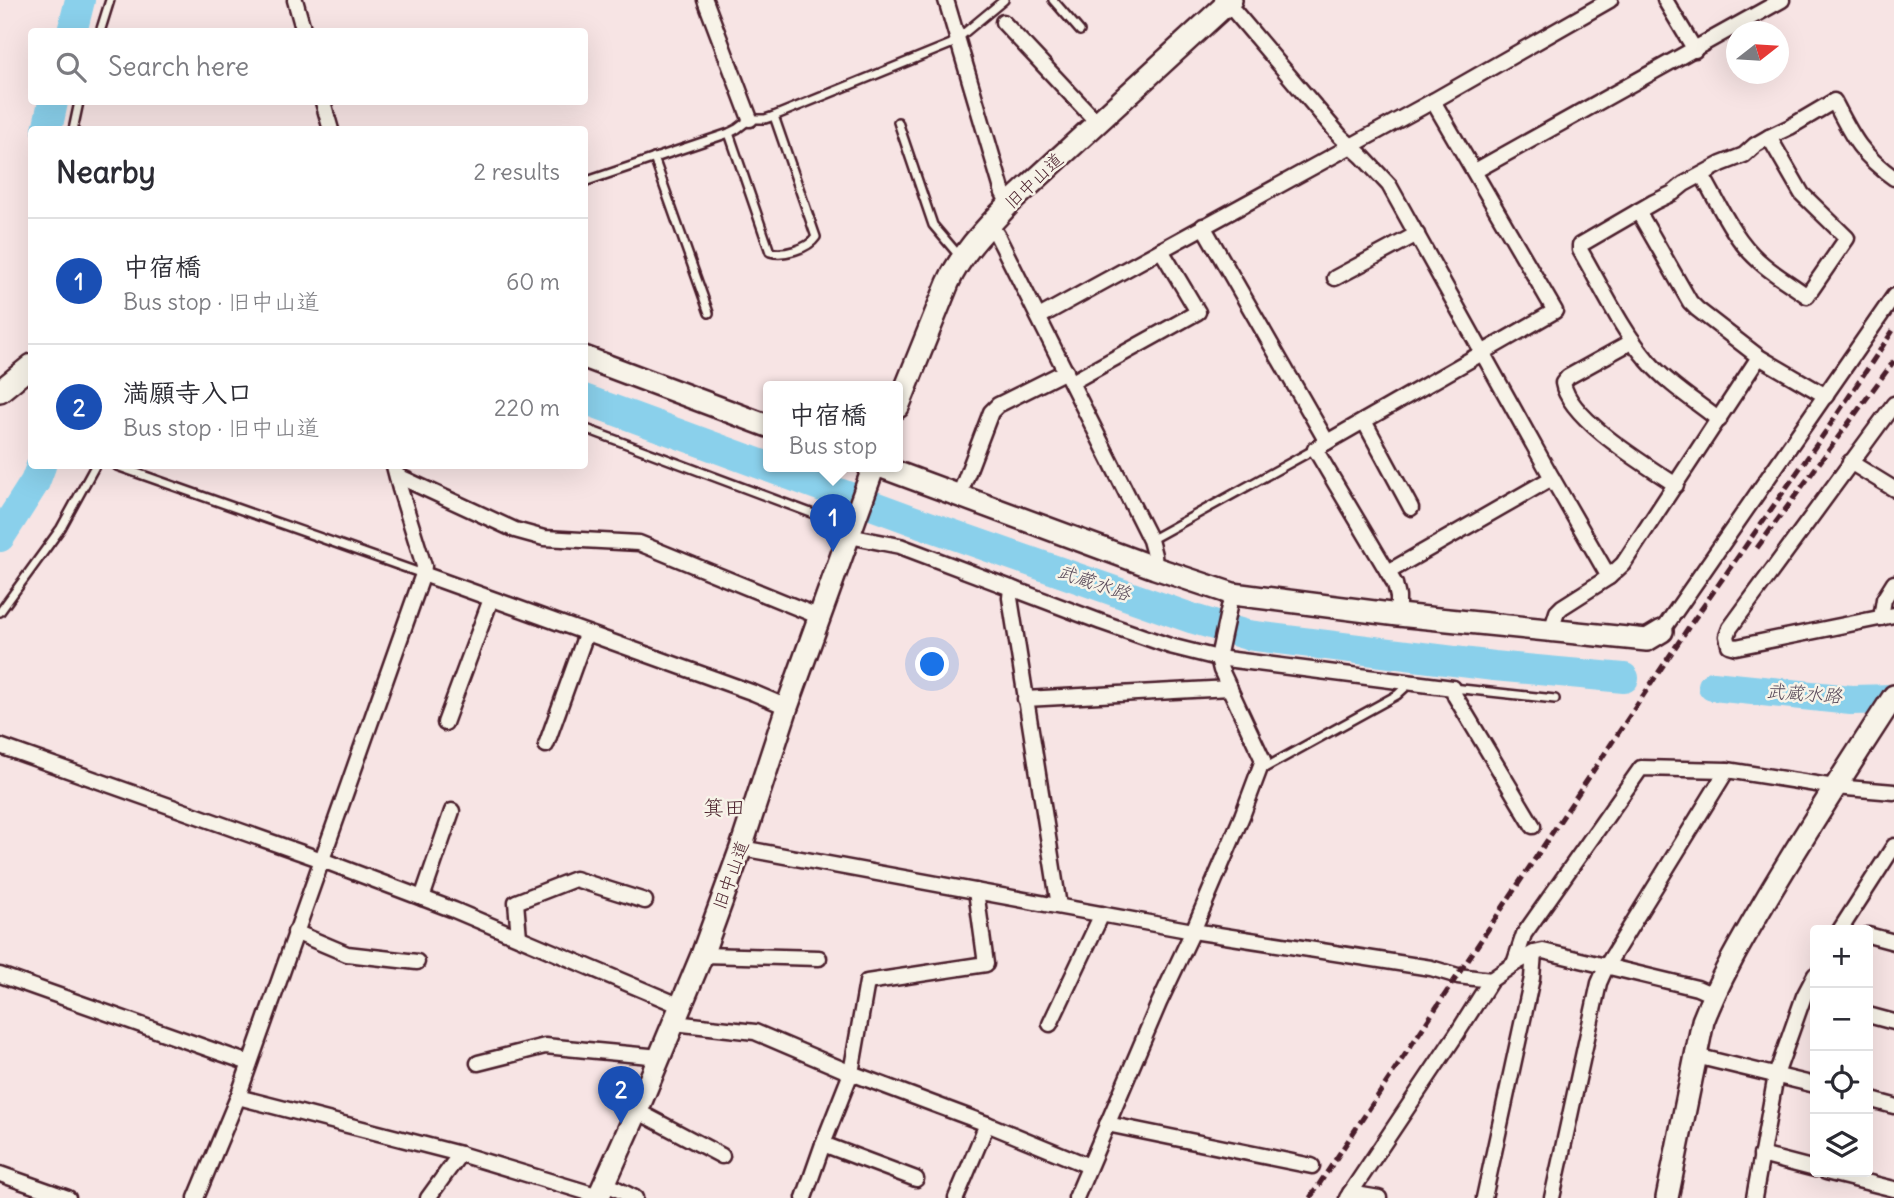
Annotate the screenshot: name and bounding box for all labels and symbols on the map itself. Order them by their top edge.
north arrow [1726,21,1789,84]
street label: 旧中山道 [999,148,1068,214]
pin: 1 [810,494,856,552]
water label: 武蔵水路 [1054,558,1135,606]
your location [915,647,949,681]
water label: 武蔵水路 [1765,678,1844,708]
district label: 箕田 [703,794,745,821]
street label: 旧中山道 [707,837,754,913]
pin: 2 [598,1066,644,1124]

